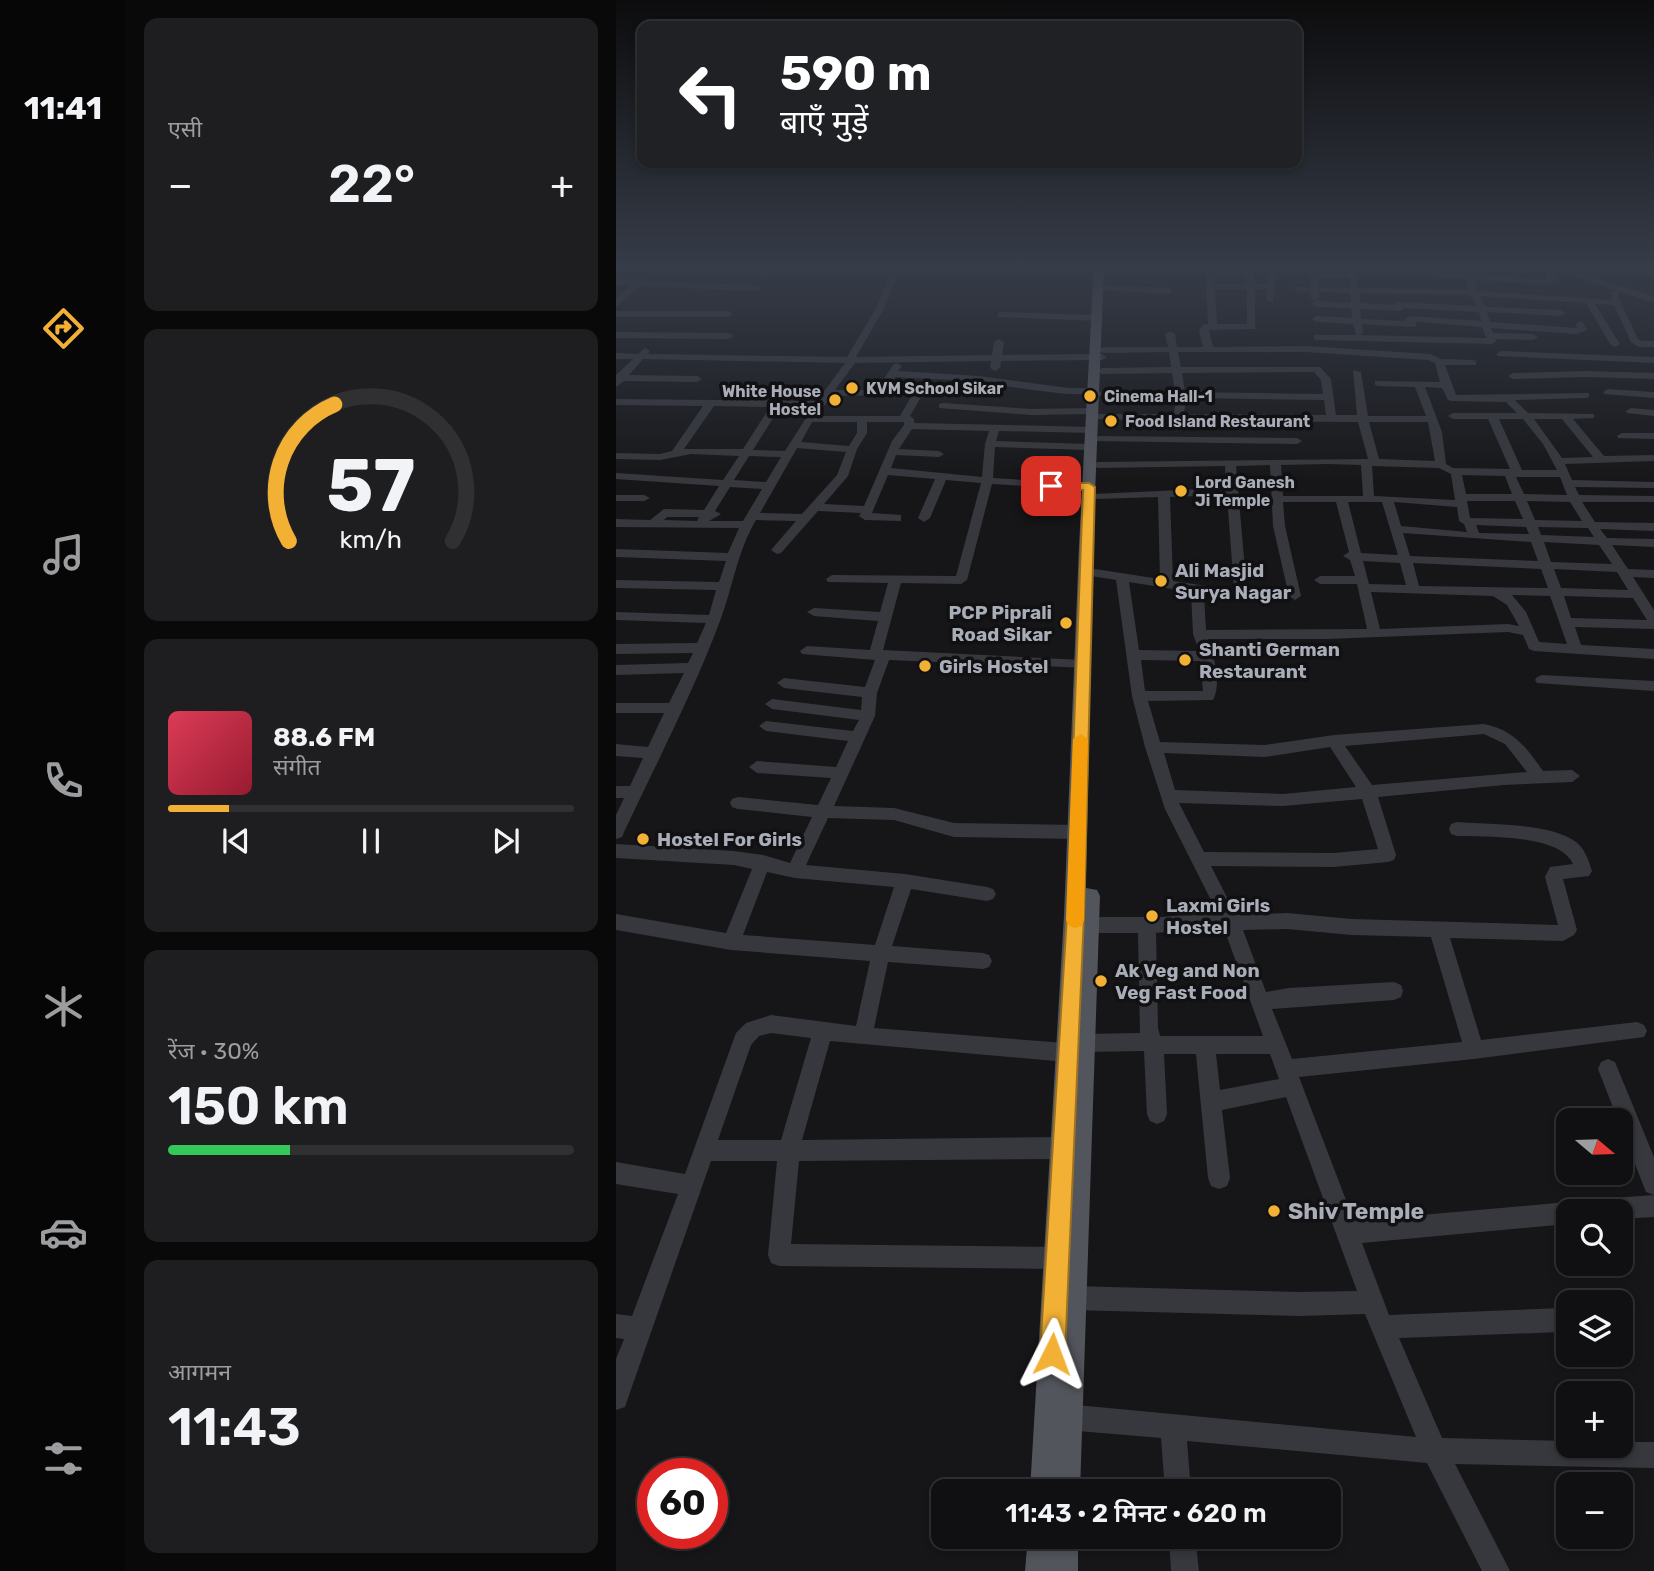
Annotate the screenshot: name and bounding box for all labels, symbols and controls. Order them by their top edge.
text: 590 m [780,44,932,102]
icon: left [665,49,756,140]
text: 11:41 [24,89,102,127]
text: बाएँ मुड़ें [780,103,868,141]
text: एसी [168,115,202,143]
text: 22° [328,153,415,215]
text: − [168,162,193,208]
text: + [550,162,574,208]
icon: directions [39,304,88,353]
place label: KVM School Sikar [866,379,1004,398]
marker: KVM School Sikar [844,380,860,396]
place label: White House Hostel [722,382,821,419]
place label: Cinema Hall-1 [1104,387,1213,406]
marker: Cinema Hall-1 [1082,388,1098,404]
marker: White House Hostel [827,392,843,408]
place label: Food Island Restaurant [1125,412,1311,431]
marker: Food Island Restaurant [1103,413,1119,429]
text: 57 [327,443,415,529]
pin [1021,456,1081,516]
icon: arrive [1032,467,1070,505]
place label: Lord Ganesh Ji Temple [1195,473,1295,510]
marker: Lord Ganesh Ji Temple [1173,483,1189,499]
text: km/h [340,525,402,554]
icon: music [39,530,88,579]
place label: Ali Masjid Surya Nagar [1175,559,1292,604]
marker: Ali Masjid Surya Nagar [1153,573,1169,589]
place label: PCP Piprali Road Sikar [949,601,1052,646]
marker: PCP Piprali Road Sikar [1058,615,1074,631]
place label: Shanti German Restaurant [1199,638,1340,683]
marker: Shanti German Restaurant [1177,652,1193,668]
place label: Girls Hostel [939,655,1049,678]
marker: Girls Hostel [917,658,933,674]
text: 88.6 FM [273,722,375,753]
text: संगीत [273,753,321,781]
icon: phone [39,756,88,805]
icon: previous [217,822,255,860]
icon: pause [352,822,390,860]
icon: next [487,822,525,860]
place label: Hostel For Girls [657,828,802,851]
marker: Hostel For Girls [635,831,651,847]
place label: Laxmi Girls Hostel [1166,894,1270,939]
marker: Laxmi Girls Hostel [1144,908,1160,924]
place label: Ak Veg and Non Veg Fast Food [1115,959,1260,1004]
marker: Ak Veg and Non Veg Fast Food [1093,973,1109,989]
icon: climate [39,982,88,1031]
text: रेंज · 30% [168,1037,259,1065]
text: 150 km [168,1075,349,1137]
north arrow [1556,1108,1633,1185]
map controls [1556,1108,1633,1549]
place label: Shiv Temple [1288,1197,1424,1225]
button: search [1556,1199,1633,1276]
marker: Shiv Temple [1266,1203,1282,1219]
icon: car [39,1208,88,1257]
button: layers [1556,1290,1633,1367]
position arrow [1015,1317,1089,1391]
text: आगमन [168,1358,231,1386]
button: + [1556,1381,1633,1458]
text: 11:43 [168,1396,301,1458]
icon: filters [39,1434,88,1483]
speed limit sign: 60 [637,1458,728,1549]
button: − [1556,1472,1633,1549]
text: 11:43 · 2 मिनट · 620 m [1005,1498,1267,1529]

